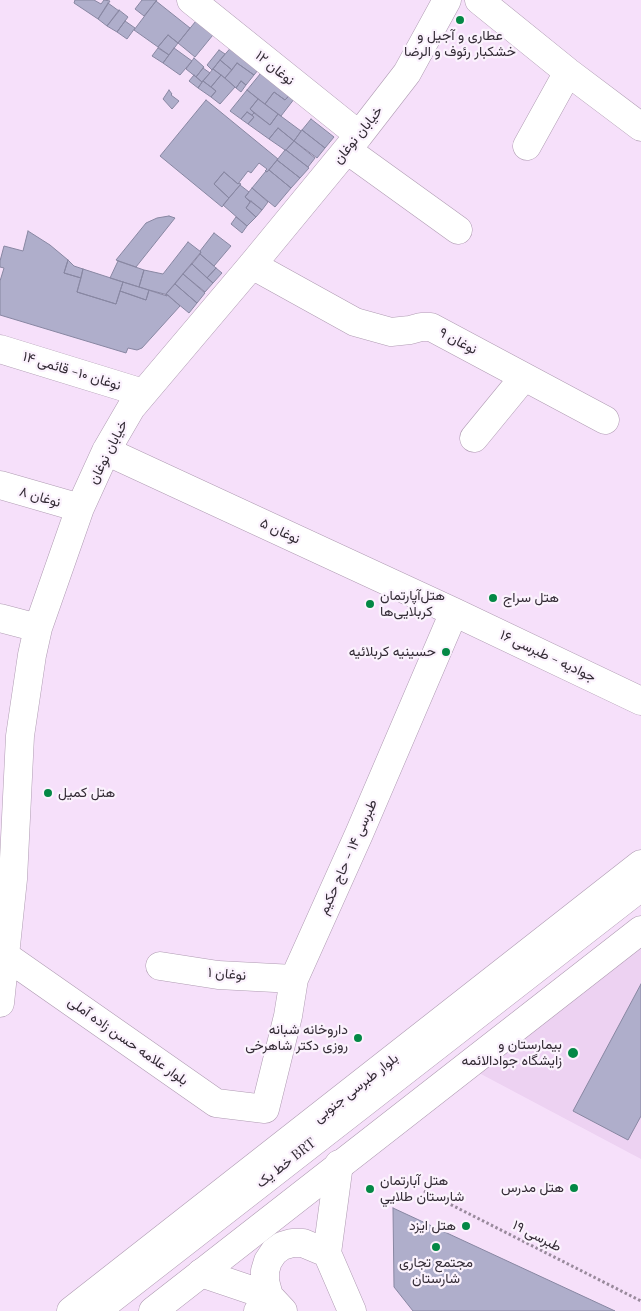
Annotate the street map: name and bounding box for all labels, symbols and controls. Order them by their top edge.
marker: عطاری و آجیل و خشکبار رئوف و الرضا [454,14,466,26]
place label: عطاری و آجیل و خشکبار رئوف و الرضا [404,28,516,60]
street label: نوغان ۱۲ [252,47,298,89]
street label: خیابان نوغان [330,103,386,167]
street label: نوغان ۹ [436,324,480,358]
street label: نوغان ۱۰- قائمی ۱۴ [21,348,123,394]
street label: خیابان نوغان [85,417,131,487]
street label: نوغان ۸ [17,483,63,511]
street label: نوغان ۵ [257,514,303,548]
place label: هتل‌آپارتمان کربلایی‌ها [380,588,445,620]
place label: هتل سراج [503,590,559,606]
marker: هتل سراج [487,592,499,604]
marker: هتل‌آپارتمان کربلایی‌ها [364,598,376,610]
street label: جوادیه - طبرسی ۱۶ [497,626,599,686]
place label: حسینیه کربلائیه [349,644,436,660]
marker: حسینیه کربلائیه [440,646,452,658]
place label: هتل کمیل [58,785,115,801]
marker: هتل کمیل [42,787,54,799]
street label: طبرسی ۱۴ - حاج حکیم [315,797,381,917]
street label: نوغان ۱ [207,964,247,984]
street label: بلوار علامه حسن زاده آملی [65,993,191,1089]
place label: داروخانه شبانه روزی دکتر شاهرخی [245,1022,348,1054]
marker: داروخانه شبانه روزی دکتر شاهرخی [352,1032,364,1044]
place label: بیمارستان و زایشگاه جوادالائمه [462,1037,562,1070]
marker: بیمارستان و زایشگاه جوادالائمه [566,1046,580,1060]
street label: بلوار طبرسی جنوبی [310,1050,402,1126]
street label: خط یک BRT [253,1135,319,1191]
place label: هتل آبارتمان شارستان طلايي [380,1173,464,1206]
place label: هتل مدرس [501,1180,564,1196]
marker: هتل مدرس [568,1182,580,1194]
marker: هتل آبارتمان شارستان طلايي [364,1183,376,1195]
street label: طبرسی ۱۹ [510,1217,564,1255]
place label: هتل ایزد [409,1218,456,1234]
marker: هتل ایزد [460,1220,472,1232]
marker: مجتمع تجاری شارستان [430,1241,442,1253]
place label: مجتمع تجاری شارستان [399,1255,473,1288]

